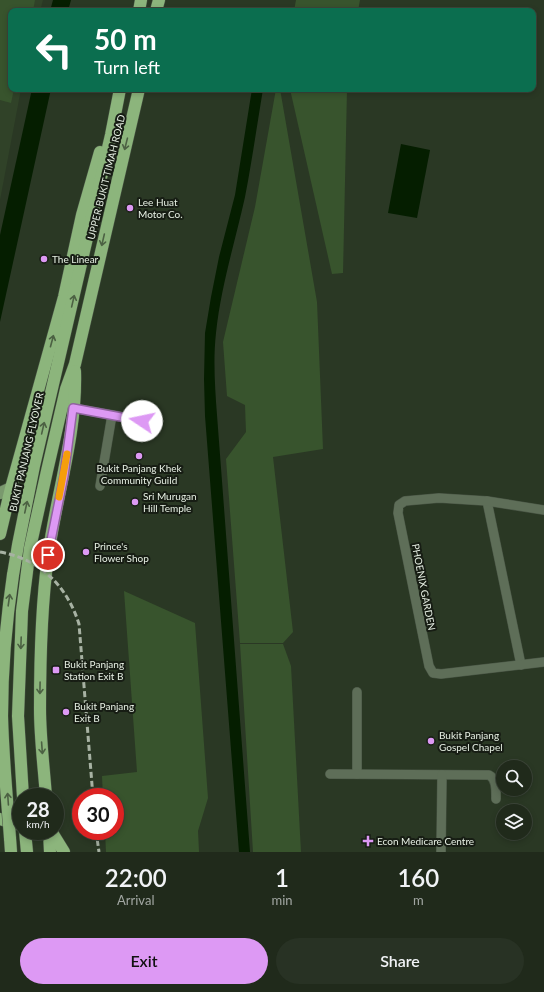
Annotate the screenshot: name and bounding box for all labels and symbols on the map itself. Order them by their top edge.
street label: UPPER BUKIT TIMAH ROAD [85,113,127,241]
one-way arrow [122,137,129,150]
place label: Lee Huat Motor Co. [138,196,183,220]
marker: Lee Huat Motor Co. [125,203,135,213]
one-way arrow [99,233,106,246]
place label: The Linear [52,253,99,265]
marker: The Linear [39,254,49,264]
one-way arrow [70,295,78,308]
one-way arrow [49,335,56,348]
street label: BUKIT PANJANG FLYOVER [6,390,46,513]
position arrow [121,400,163,442]
one-way arrow [40,422,48,435]
marker: Bukit Panjang Khek Community Guild [134,451,144,461]
place label: Bukit Panjang Khek Community Guild [96,462,183,486]
place label: Sri Murugan Hill Temple [143,490,197,514]
marker: Sri Murugan Hill Temple [130,497,140,507]
one-way arrow [22,501,30,514]
pin [31,538,65,572]
place label: Prince's Flower Shop [94,540,149,564]
street label: PHOENIX GARDEN [410,543,438,631]
marker: Prince's Flower Shop [81,547,91,557]
one-way arrow [5,594,13,607]
one-way arrow [17,637,24,650]
place label: Bukit Panjang Station Exit B [64,658,124,682]
marker: Bukit Panjang Station Exit B [51,665,61,675]
one-way arrow [37,681,44,694]
place label: Bukit Panjang Exit B [74,700,134,724]
marker: Bukit Panjang Exit B [61,707,71,717]
place label: Bukit Panjang Gospel Chapel [439,729,503,753]
marker: Bukit Panjang Gospel Chapel [426,736,436,746]
one-way arrow [39,741,46,754]
speed limit sign: 30 [72,788,124,840]
one-way arrow [4,793,11,806]
marker: Econ Medicare Centre [362,835,374,847]
place label: Econ Medicare Centre [377,835,474,847]

